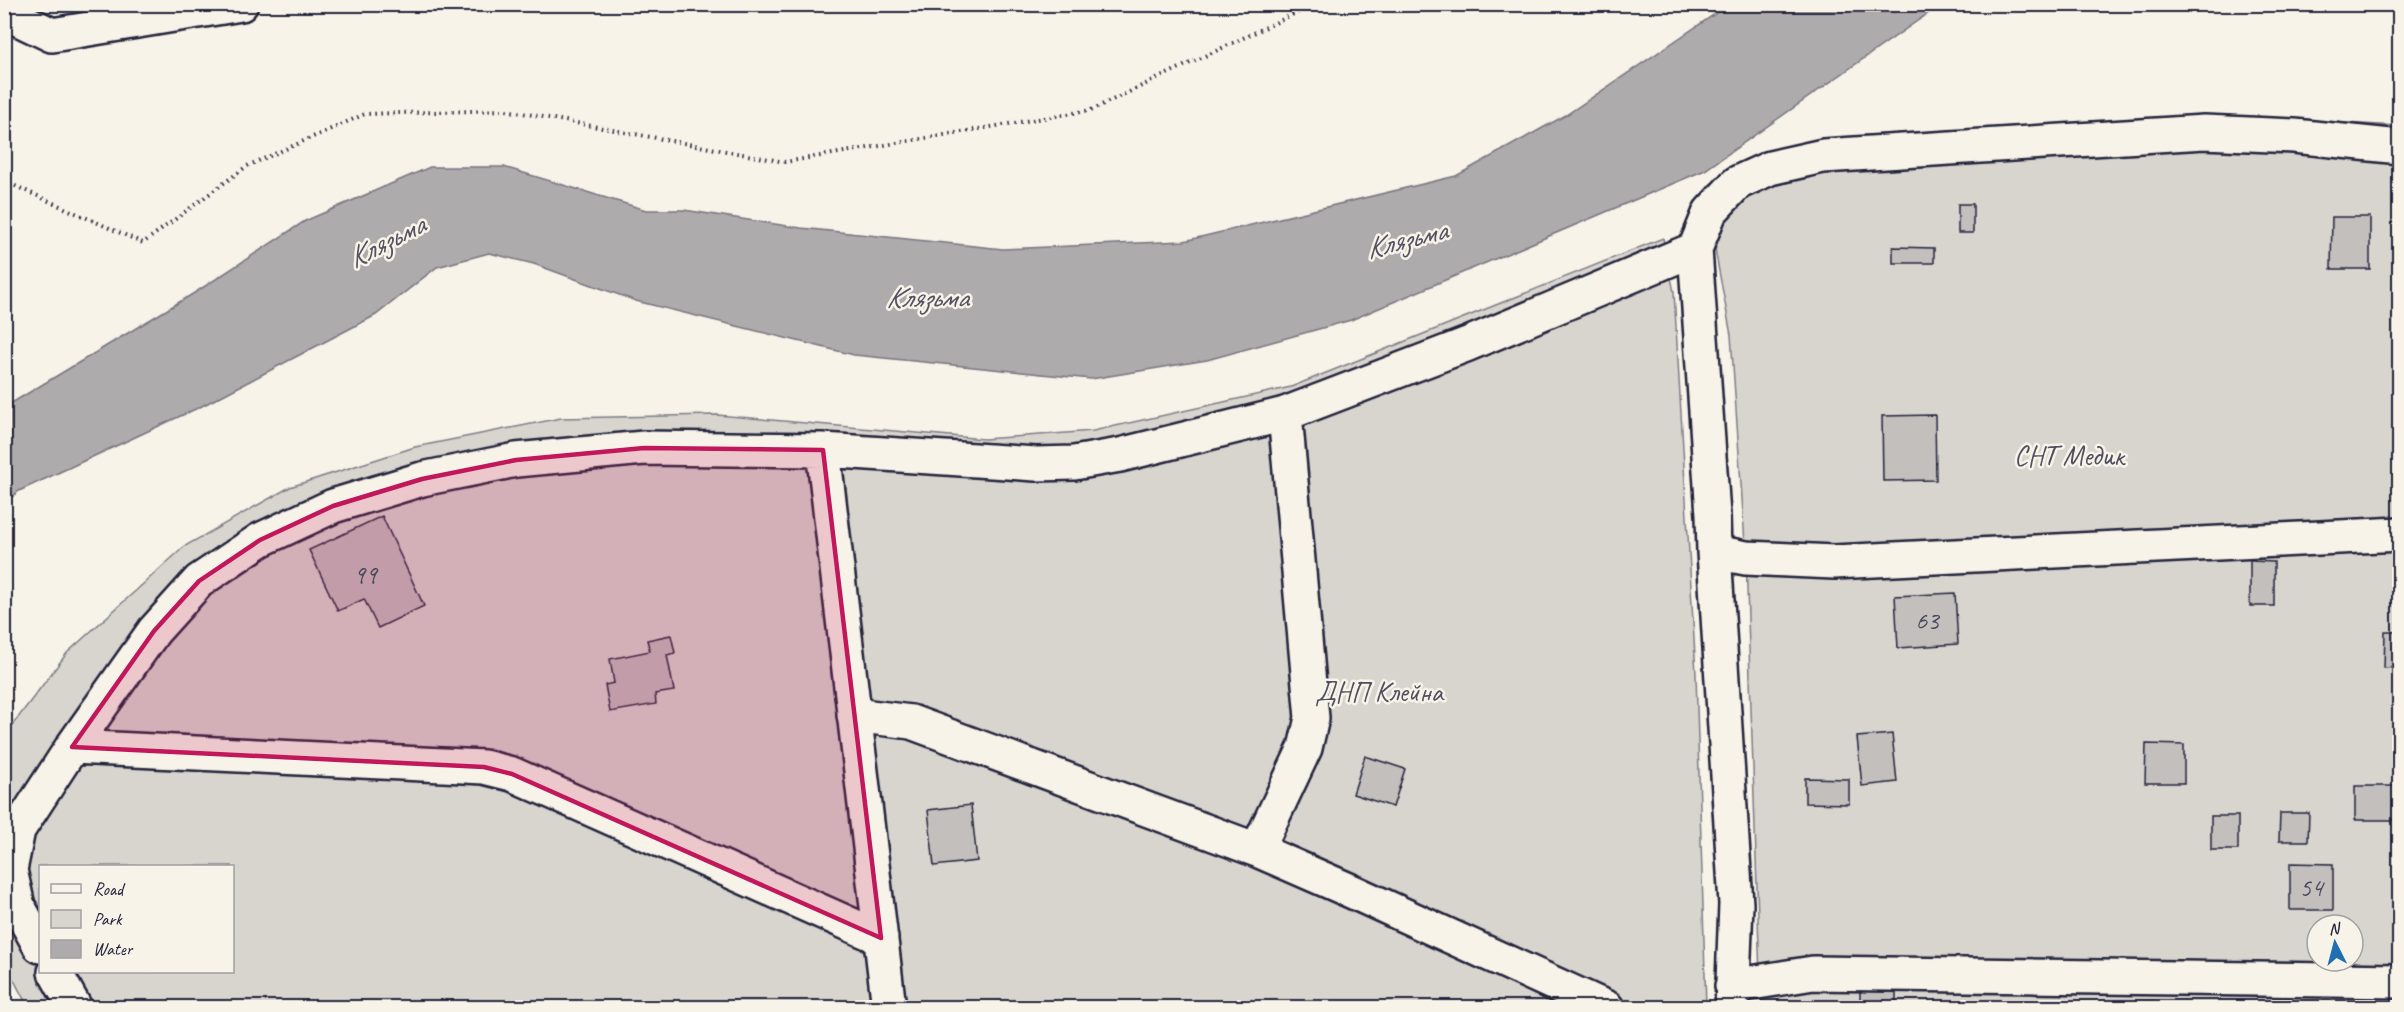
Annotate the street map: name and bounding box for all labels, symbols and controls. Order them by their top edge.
water label: Клязьма [341,204,434,277]
water label: Клязьма [1362,210,1453,267]
water label: Клязьма [886,278,971,316]
park label: СНТ Медик [2014,438,2127,473]
house number: 99 [353,558,379,591]
house number: 63 [1915,604,1941,637]
park label: ДНП Клейна [1315,674,1445,709]
legend [39,865,234,973]
house number: 54 [2299,871,2325,904]
text: Road [93,878,126,900]
text: Park [93,908,123,930]
north arrow [2305,913,2365,973]
text: N [2328,918,2343,940]
text: Water [93,938,134,960]

